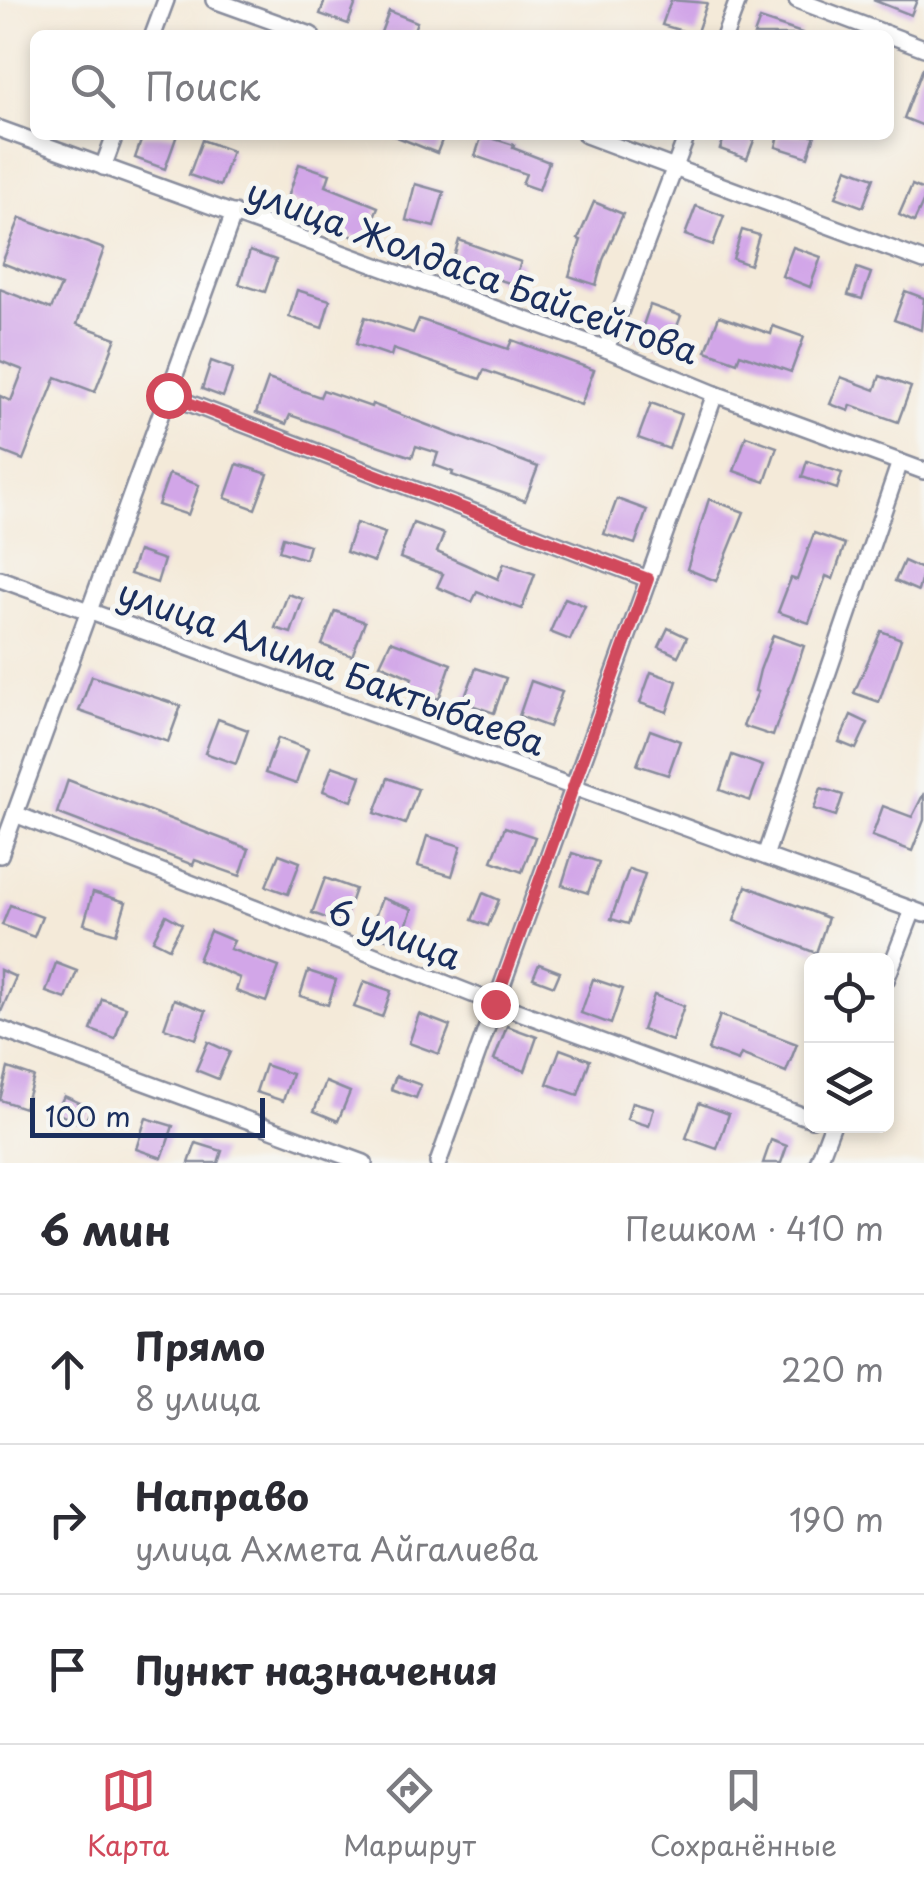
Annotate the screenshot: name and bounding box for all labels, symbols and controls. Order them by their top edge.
search box [30,30,894,140]
text: Поиск [145,57,260,114]
icon: search [65,58,120,113]
street label: улица Жолдаса Байсейтова [240,163,707,377]
route start [146,373,192,419]
street label: улица Алима Бактыбаева [111,564,553,768]
street label: 6 улица [320,882,470,982]
map controls [804,953,894,1133]
button: locate [804,953,894,1043]
route end [473,982,519,1028]
button: layers [804,1043,894,1133]
scale bar [30,1093,265,1138]
text: 100 m [45,1094,131,1137]
text: 6 мин [40,1197,171,1260]
text: Пешком · 410 m [625,1204,884,1252]
text: Прямо [135,1317,265,1374]
icon: ahead [40,1342,95,1397]
text: 220 m [781,1345,884,1393]
text: 8 улица [135,1374,260,1422]
text: Направо [135,1467,309,1524]
icon: right [40,1492,95,1547]
text: 190 m [789,1495,884,1543]
text: улица Ахмета Айгалиева [135,1524,538,1572]
text: Пункт назначения [135,1641,498,1698]
icon: arrive [40,1642,95,1697]
tab: Карта [87,1763,169,1866]
tab: Маршрут [343,1763,476,1866]
tab: Сохранённые [650,1763,837,1866]

